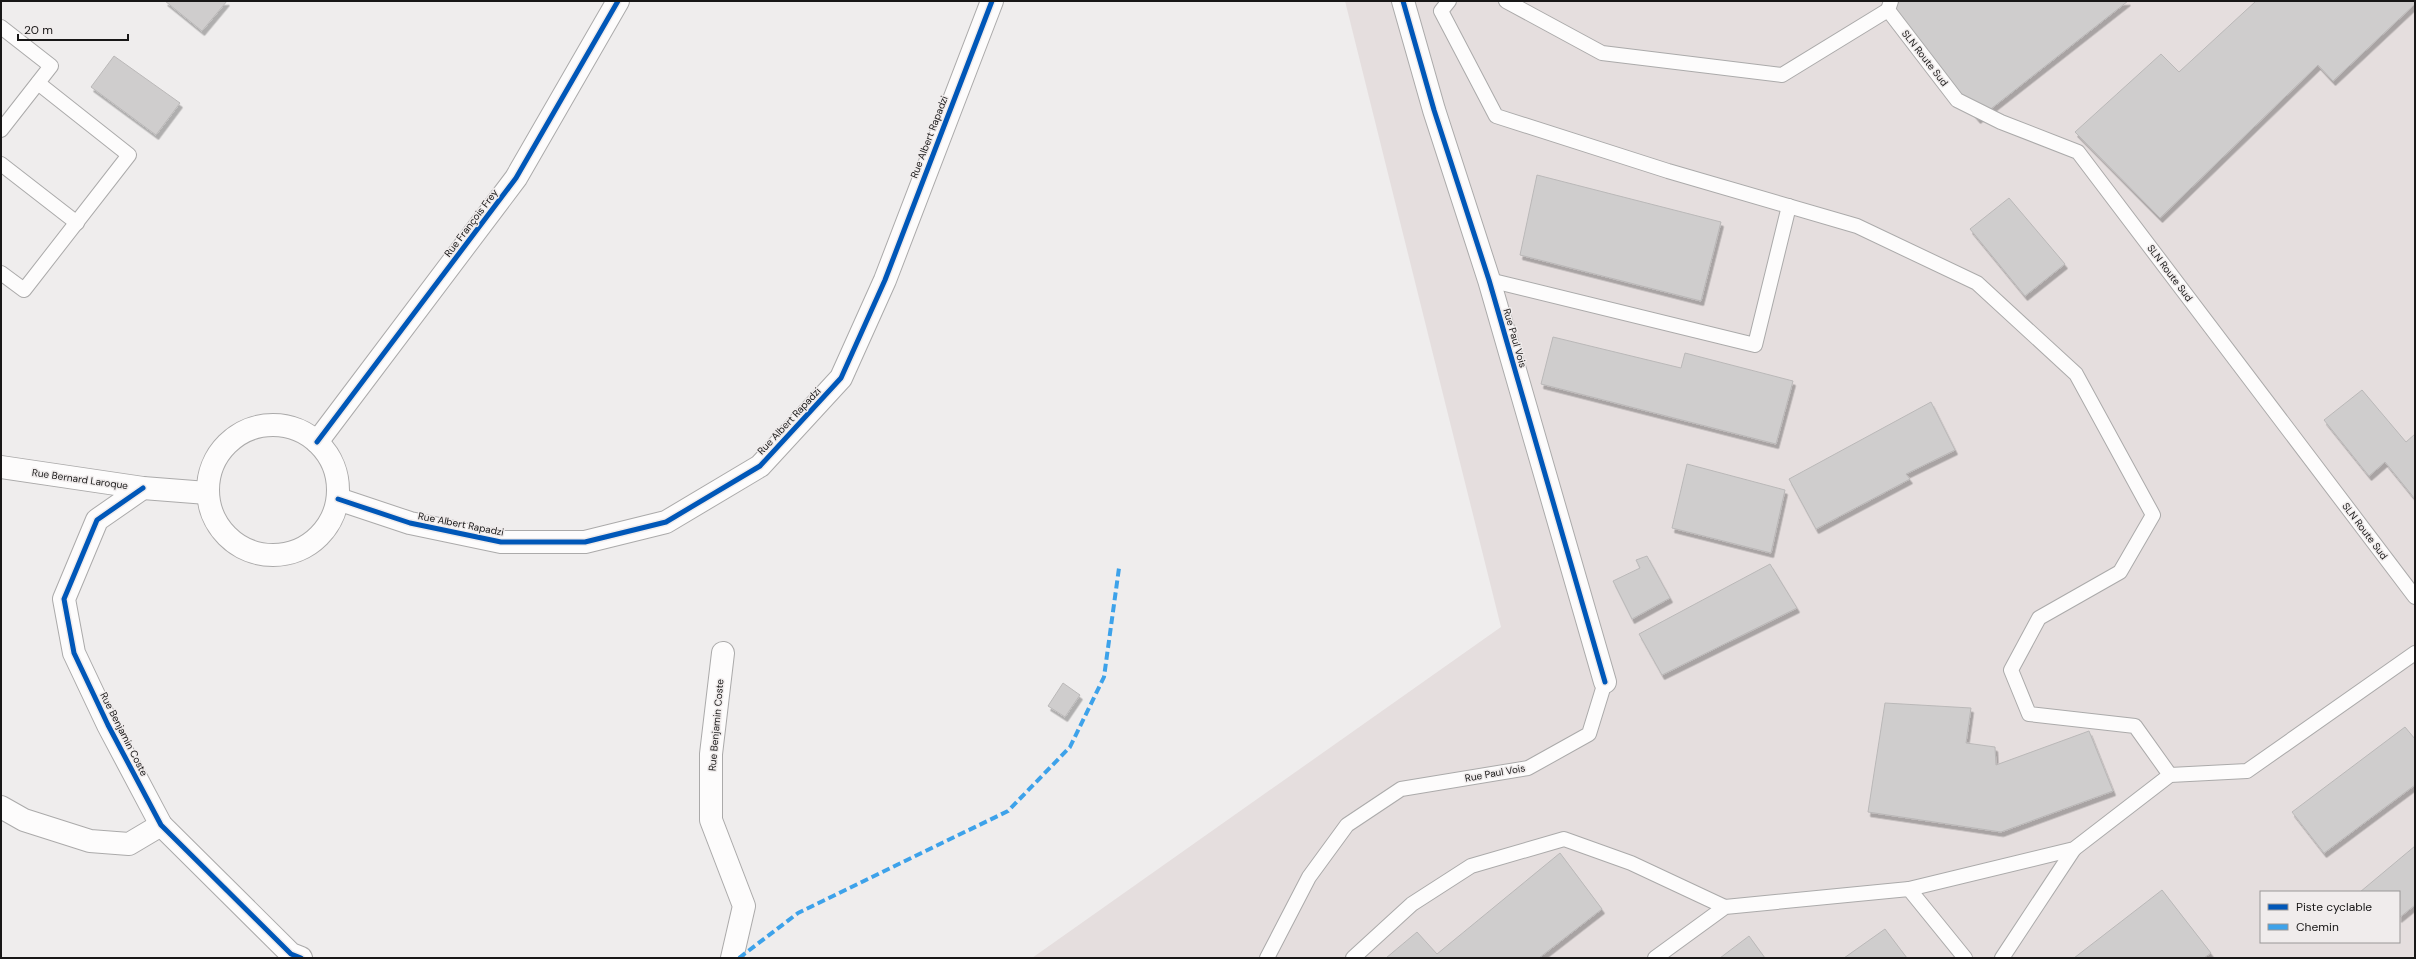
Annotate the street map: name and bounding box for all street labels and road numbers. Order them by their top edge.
street label: SLN Route Sud [1899,27,1951,89]
street label: Rue Albert Rapadzi [907,94,951,180]
street label: Rue François Frey [441,186,501,260]
street label: SLN Route Sud [2144,242,2196,304]
street label: Rue Paul Vois [1500,307,1530,369]
street label: Rue Albert Rapadzi [754,385,824,457]
street label: Rue Bernard Laroque [31,466,129,492]
street label: SLN Route Sud [2339,500,2391,562]
street label: Rue Albert Rapadzi [417,509,505,539]
street label: Rue Benjamin Coste [705,678,727,772]
street label: Rue Benjamin Coste [97,690,151,778]
street label: Rue Paul Vois [1464,761,1526,785]

